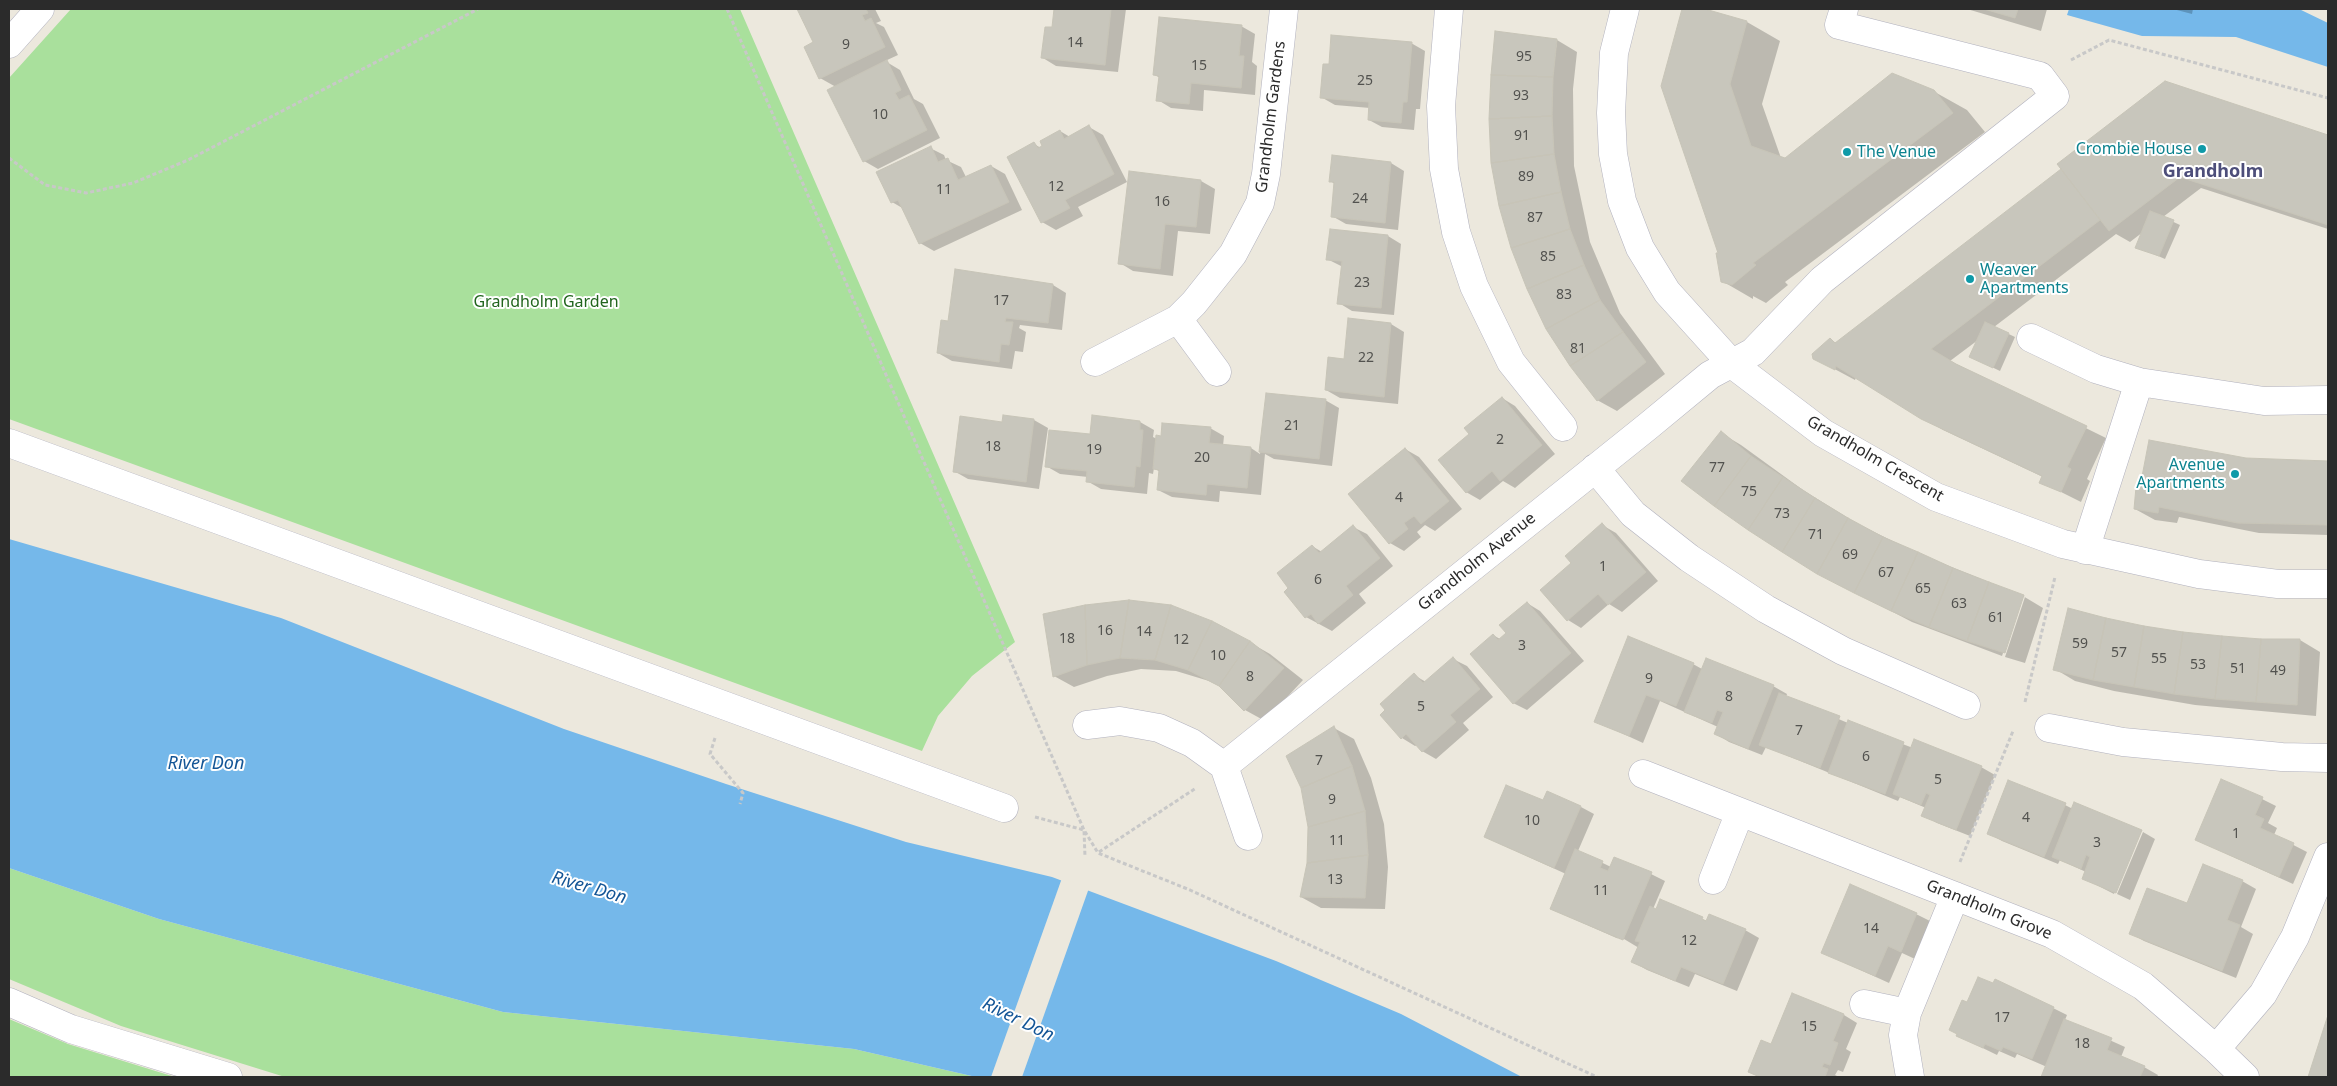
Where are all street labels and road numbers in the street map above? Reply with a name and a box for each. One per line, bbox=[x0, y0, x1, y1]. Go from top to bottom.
street label: Grandholm Gardens bbox=[1252, 40, 1290, 194]
street label: Grandholm Crescent bbox=[1803, 412, 1947, 506]
street label: Grandholm Avenue bbox=[1414, 509, 1540, 615]
street label: Grandholm Grove bbox=[1923, 876, 2055, 944]

